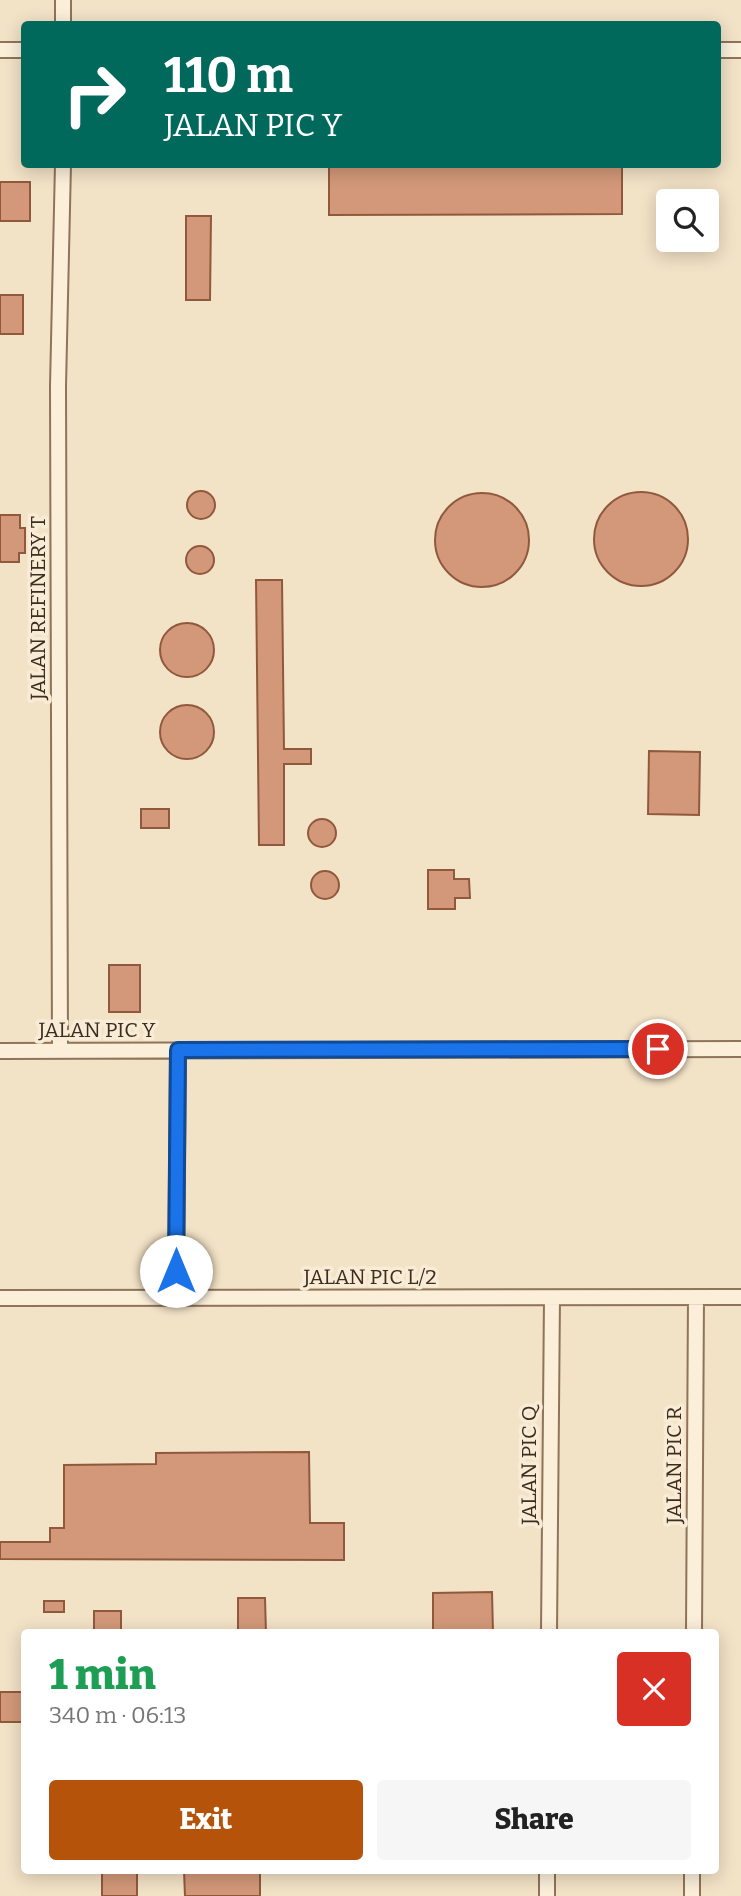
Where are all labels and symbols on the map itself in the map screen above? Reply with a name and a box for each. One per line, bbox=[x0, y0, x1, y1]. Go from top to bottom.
street label: JALAN REFINERY T bbox=[25, 516, 51, 701]
street label: JALAN PIC Y bbox=[37, 1017, 156, 1043]
pin bbox=[628, 1019, 688, 1079]
position arrow bbox=[139, 1234, 213, 1308]
street label: JALAN PIC L/2 bbox=[302, 1264, 437, 1290]
street label: JALAN PIC Q bbox=[516, 1404, 542, 1526]
street label: JALAN PIC R bbox=[661, 1406, 687, 1525]

